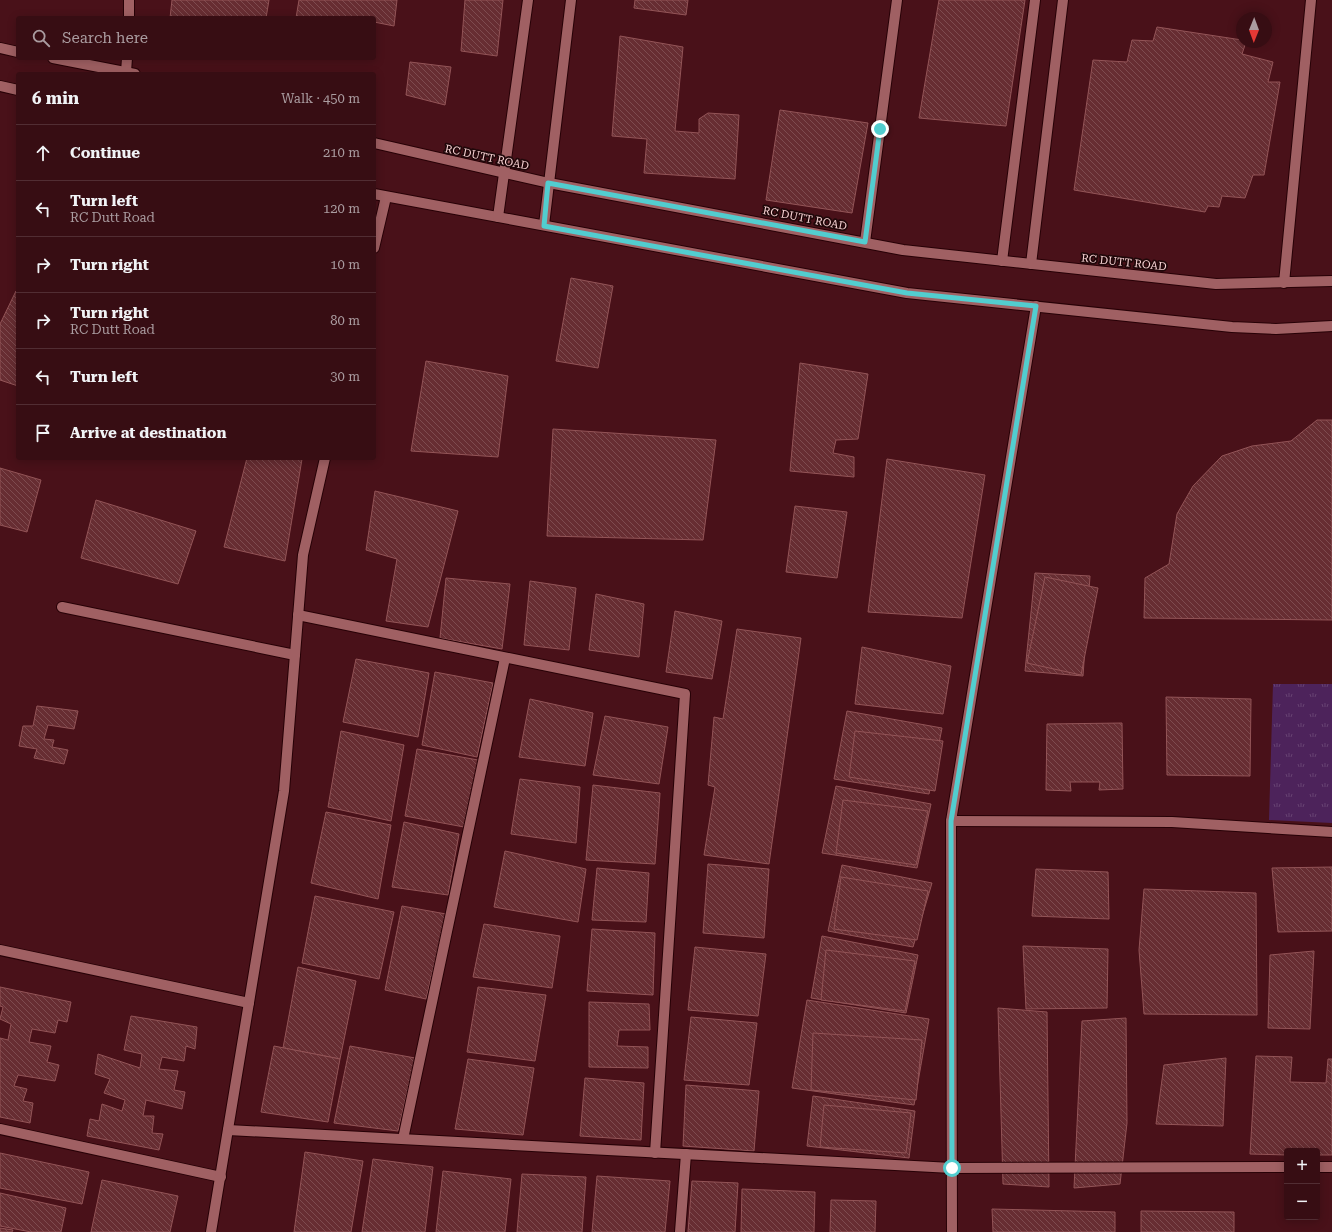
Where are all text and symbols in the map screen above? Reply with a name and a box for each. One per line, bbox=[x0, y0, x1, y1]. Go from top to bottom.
north arrow bbox=[1236, 12, 1272, 48]
search box bbox=[16, 16, 376, 60]
icon: search bbox=[30, 27, 52, 49]
text: Search here bbox=[62, 29, 148, 47]
text: 6 min bbox=[32, 88, 79, 108]
text: Walk · 450 m bbox=[281, 91, 360, 106]
route end bbox=[871, 120, 889, 138]
icon: ahead bbox=[32, 142, 54, 164]
street label: RC DUTT ROAD bbox=[444, 142, 530, 173]
text: Continue bbox=[70, 144, 140, 162]
text: 210 m bbox=[323, 145, 360, 160]
text: Turn left bbox=[70, 192, 138, 210]
icon: left bbox=[32, 198, 54, 220]
text: 120 m bbox=[323, 201, 360, 216]
street label: RC DUTT ROAD bbox=[762, 204, 848, 233]
text: RC Dutt Road bbox=[70, 210, 155, 225]
street label: RC DUTT ROAD bbox=[1081, 252, 1167, 273]
icon: right bbox=[32, 254, 54, 276]
text: Turn right bbox=[70, 256, 149, 274]
text: 10 m bbox=[330, 257, 360, 272]
text: Turn right bbox=[70, 304, 149, 322]
icon: right bbox=[32, 310, 54, 332]
text: 80 m bbox=[330, 313, 360, 328]
text: RC Dutt Road bbox=[70, 322, 155, 337]
icon: left bbox=[32, 366, 54, 388]
text: Turn left bbox=[70, 368, 138, 386]
text: 30 m bbox=[330, 369, 360, 384]
icon: arrive bbox=[32, 422, 54, 444]
text: Arrive at destination bbox=[70, 424, 226, 442]
map controls bbox=[1284, 1148, 1320, 1220]
button: + bbox=[1284, 1148, 1320, 1184]
route start bbox=[943, 1159, 961, 1177]
button: − bbox=[1284, 1184, 1320, 1220]

